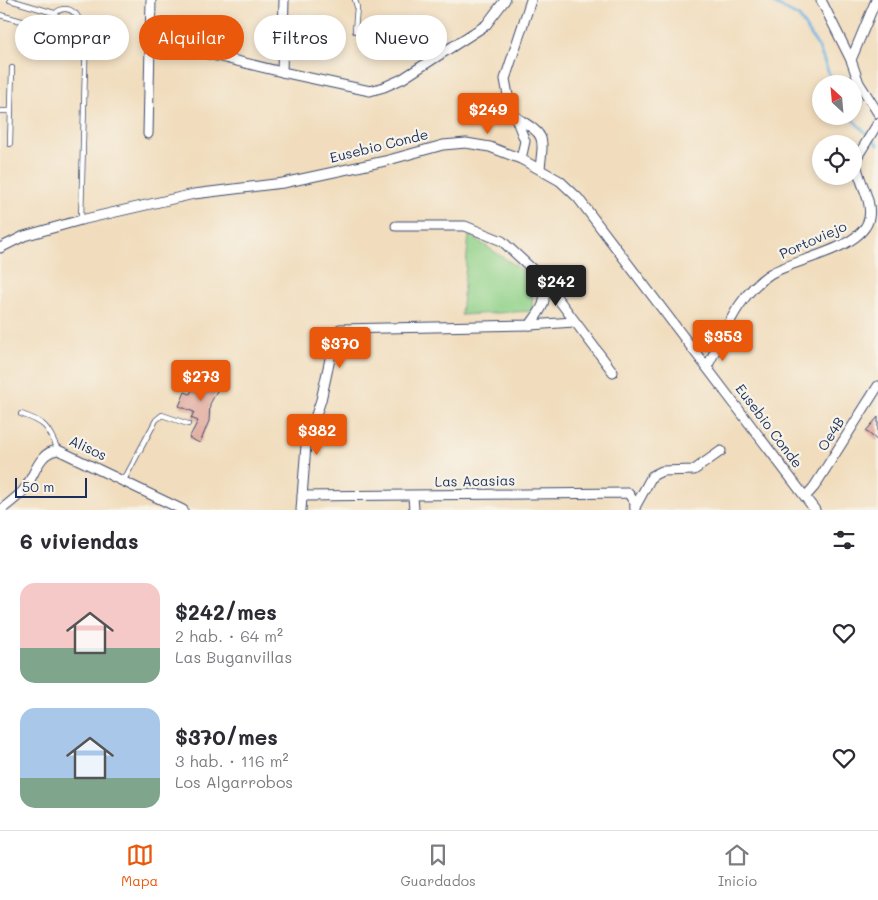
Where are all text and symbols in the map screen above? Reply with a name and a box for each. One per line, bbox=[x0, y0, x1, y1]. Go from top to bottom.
chip: Comprar bbox=[15, 15, 129, 60]
chip: Alquilar bbox=[139, 15, 244, 60]
chip: Filtros bbox=[254, 15, 346, 60]
chip: Nuevo bbox=[356, 15, 447, 60]
north arrow bbox=[812, 75, 862, 125]
map controls bbox=[812, 75, 862, 185]
pin: $249 bbox=[458, 92, 518, 135]
text: $249 bbox=[469, 98, 507, 119]
street label: Eusebio Conde bbox=[328, 124, 430, 167]
button: locate bbox=[812, 135, 862, 185]
street label: Portoviejo bbox=[776, 216, 849, 263]
pin: $242 bbox=[526, 264, 586, 307]
text: $242 bbox=[537, 270, 575, 291]
pin: $353 bbox=[693, 320, 753, 362]
text: $353 bbox=[704, 325, 742, 346]
pin: $370 bbox=[310, 326, 370, 369]
text: $370 bbox=[321, 332, 359, 353]
pin: $273 bbox=[171, 360, 231, 402]
text: $273 bbox=[182, 365, 220, 386]
street label: Eusebio Conde bbox=[732, 380, 807, 472]
street label: Oe4B bbox=[813, 413, 848, 454]
pin: $382 bbox=[287, 414, 347, 456]
text: $382 bbox=[298, 419, 336, 440]
street label: Alisos bbox=[66, 431, 110, 464]
street label: Las Acasias bbox=[435, 470, 515, 491]
scale bar bbox=[15, 475, 88, 498]
text: 50 m bbox=[22, 477, 54, 496]
icon: filters bbox=[830, 526, 858, 554]
text: 6 viviendas bbox=[20, 527, 139, 554]
text: $242/mes bbox=[175, 598, 277, 625]
icon: home bbox=[60, 603, 120, 663]
icon: heart bbox=[830, 619, 858, 647]
text: 2 hab. · 64 m² bbox=[175, 625, 283, 646]
text: Las Buganvillas bbox=[175, 646, 292, 667]
text: $370/mes bbox=[175, 723, 278, 750]
icon: home bbox=[60, 728, 120, 788]
icon: heart bbox=[830, 744, 858, 772]
text: 3 hab. · 116 m² bbox=[175, 750, 289, 771]
text: Los Algarrobos bbox=[175, 771, 293, 792]
tab: Mapa bbox=[121, 841, 158, 890]
tab: Guardados bbox=[400, 841, 476, 890]
tab: Inicio bbox=[718, 841, 757, 890]

